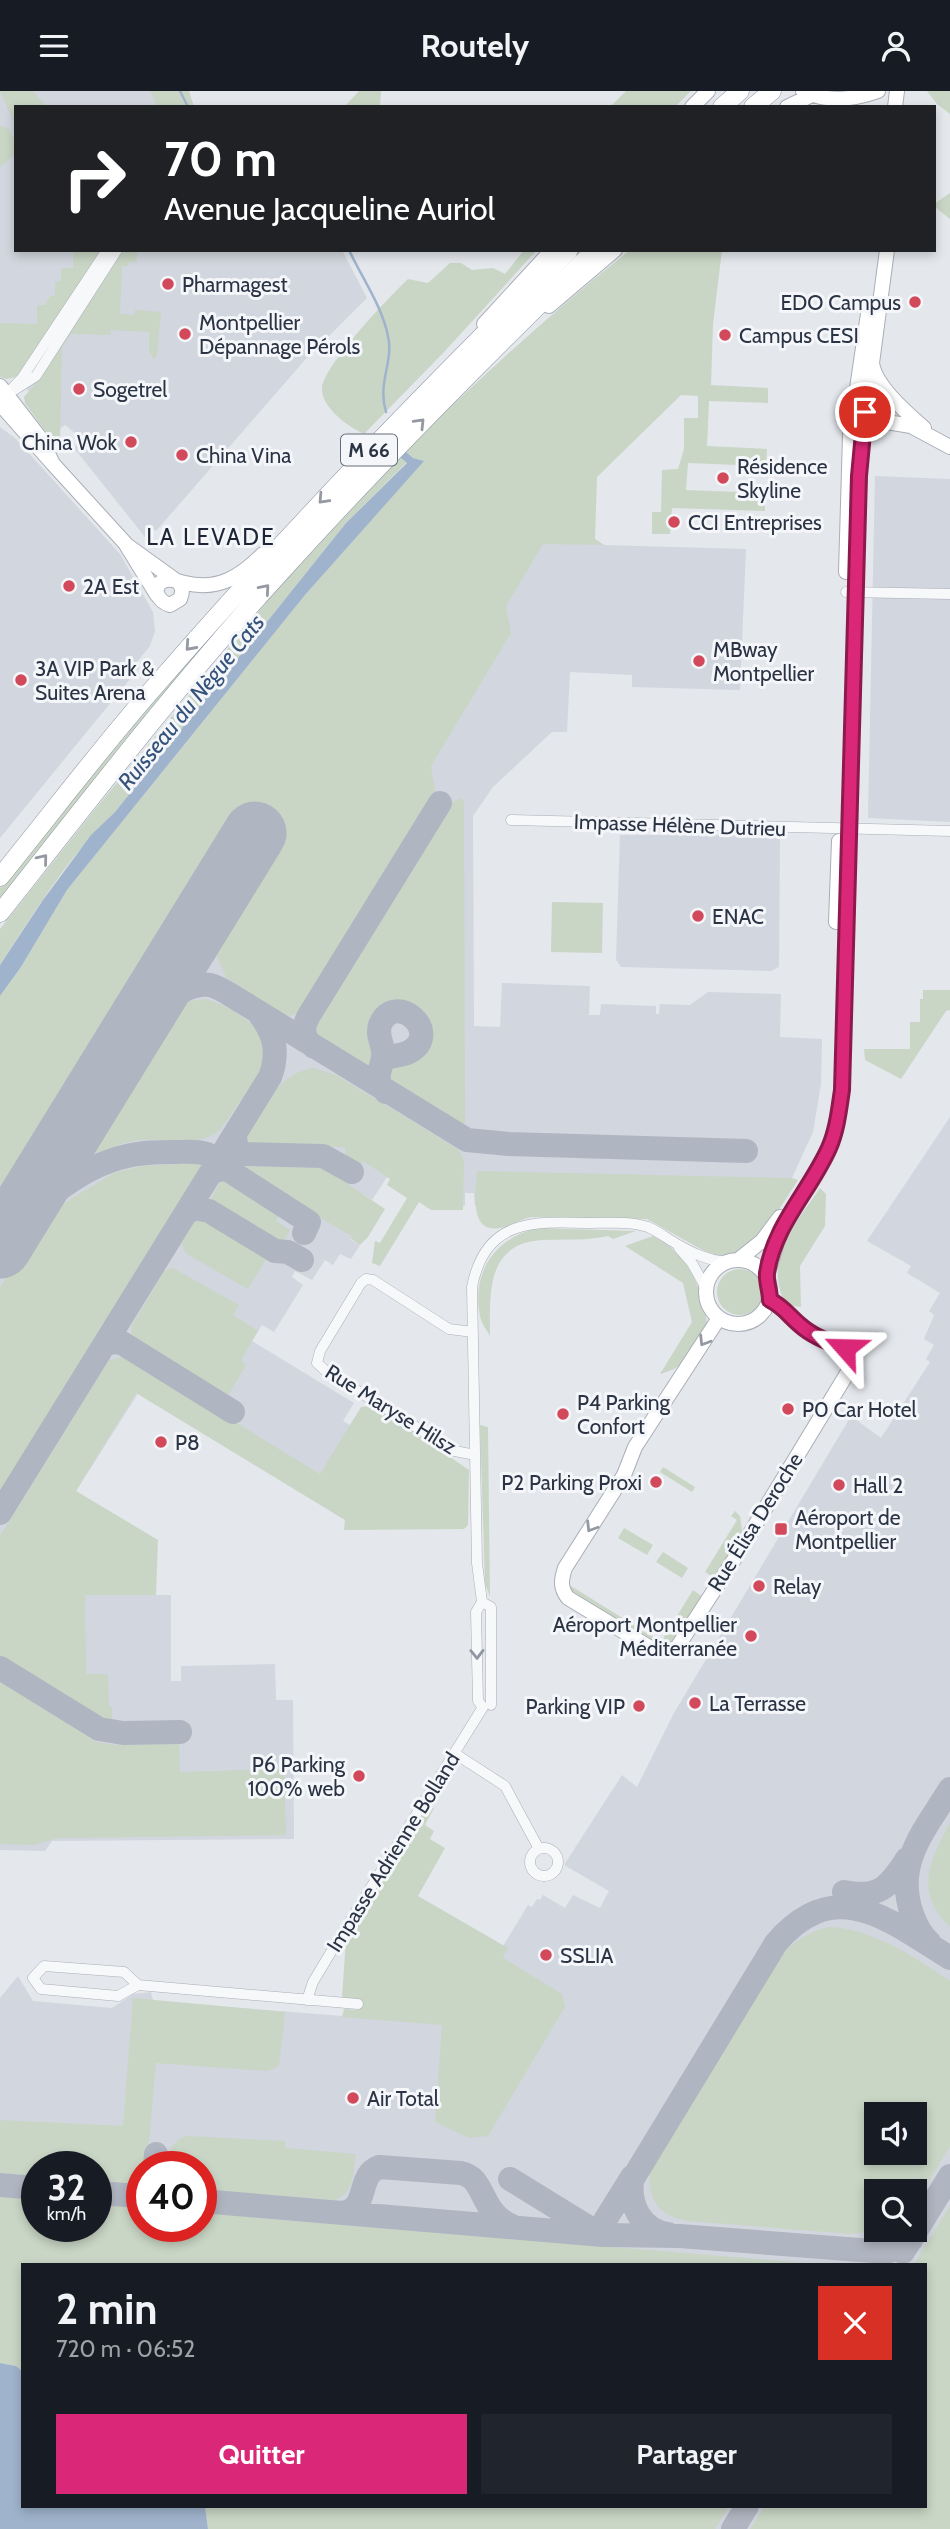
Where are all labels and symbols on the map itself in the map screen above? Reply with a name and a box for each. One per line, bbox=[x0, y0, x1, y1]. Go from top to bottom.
place label: Pharmagest bbox=[182, 272, 287, 297]
marker: Pharmagest bbox=[160, 276, 176, 292]
place label: EDO Campus bbox=[780, 290, 901, 315]
marker: EDO Campus bbox=[907, 294, 923, 310]
place label: Montpellier Dépannage Pérols bbox=[199, 310, 361, 359]
place label: Campus CESI bbox=[739, 323, 859, 348]
marker: Montpellier Dépannage Pérols bbox=[177, 326, 193, 342]
marker: Campus CESI bbox=[717, 327, 733, 343]
place label: Sogetrel bbox=[93, 377, 167, 402]
marker: Sogetrel bbox=[71, 381, 87, 397]
pin bbox=[835, 382, 895, 442]
one-way arrow bbox=[412, 418, 425, 431]
place label: China Wok bbox=[22, 430, 118, 455]
marker: China Wok bbox=[123, 434, 139, 450]
road number: M 66 bbox=[341, 435, 397, 465]
place label: China Vina bbox=[196, 443, 291, 468]
marker: China Vina bbox=[174, 447, 190, 463]
place label: Résidence Skyline bbox=[737, 454, 828, 503]
marker: Résidence Skyline bbox=[715, 470, 731, 486]
one-way arrow bbox=[319, 491, 331, 504]
place label: CCI Entreprises bbox=[688, 510, 822, 535]
marker: CCI Entreprises bbox=[666, 514, 682, 530]
district label: LA LEVADE bbox=[146, 523, 276, 551]
place label: 2A Est bbox=[83, 574, 139, 599]
marker: 2A Est bbox=[61, 578, 77, 594]
one-way arrow bbox=[257, 585, 269, 598]
water label: Ruisseau du Nègue Cats bbox=[112, 609, 270, 795]
place label: MBway Montpellier bbox=[713, 637, 815, 686]
one-way arrow bbox=[186, 638, 198, 651]
marker: MBway Montpellier bbox=[691, 653, 707, 669]
place label: 3A VIP Park & Suites Arena bbox=[35, 656, 154, 705]
marker: 3A VIP Park & Suites Arena bbox=[13, 672, 29, 688]
street label: Impasse Hélène Dutrieu bbox=[573, 809, 787, 841]
one-way arrow bbox=[34, 855, 47, 867]
place label: ENAC bbox=[712, 904, 764, 929]
marker: ENAC bbox=[690, 908, 706, 924]
position arrow bbox=[808, 1311, 882, 1385]
one-way arrow bbox=[700, 1333, 713, 1346]
street label: Rue Maryse Hilsz bbox=[321, 1359, 461, 1459]
place label: P4 Parking Confort bbox=[577, 1390, 671, 1439]
place label: P0 Car Hotel bbox=[802, 1397, 916, 1422]
marker: P0 Car Hotel bbox=[780, 1401, 796, 1417]
marker: P4 Parking Confort bbox=[555, 1406, 571, 1422]
place label: P8 bbox=[175, 1430, 200, 1455]
marker: P8 bbox=[153, 1434, 169, 1450]
street label: Rue Élisa Deroche bbox=[702, 1448, 808, 1596]
place label: P2 Parking Proxi bbox=[501, 1470, 642, 1495]
place label: Hall 2 bbox=[853, 1473, 903, 1498]
marker: P2 Parking Proxi bbox=[648, 1474, 664, 1490]
marker: Hall 2 bbox=[831, 1477, 847, 1493]
place label: Aéroport de Montpellier bbox=[795, 1505, 901, 1554]
one-way arrow bbox=[586, 1520, 599, 1533]
marker: Aéroport de Montpellier bbox=[773, 1521, 789, 1537]
place label: Relay bbox=[773, 1574, 822, 1599]
marker: Relay bbox=[751, 1578, 767, 1594]
place label: Aéroport Montpellier Méditerranée bbox=[553, 1612, 737, 1661]
marker: Aéroport Montpellier Méditerranée bbox=[743, 1628, 759, 1644]
one-way arrow bbox=[469, 1650, 485, 1660]
place label: La Terrasse bbox=[709, 1691, 806, 1716]
place label: Parking VIP bbox=[526, 1694, 625, 1719]
marker: La Terrasse bbox=[687, 1695, 703, 1711]
marker: Parking VIP bbox=[631, 1698, 647, 1714]
street label: Impasse Adrienne Bolland bbox=[321, 1747, 465, 1957]
place label: P6 Parking 100% web bbox=[248, 1752, 346, 1801]
marker: P6 Parking 100% web bbox=[351, 1768, 367, 1784]
place label: SSLIA bbox=[560, 1943, 613, 1968]
marker: SSLIA bbox=[538, 1947, 554, 1963]
place label: Air Total bbox=[367, 2086, 439, 2111]
marker: Air Total bbox=[345, 2090, 361, 2106]
speed limit sign: 40 bbox=[126, 2151, 217, 2242]

